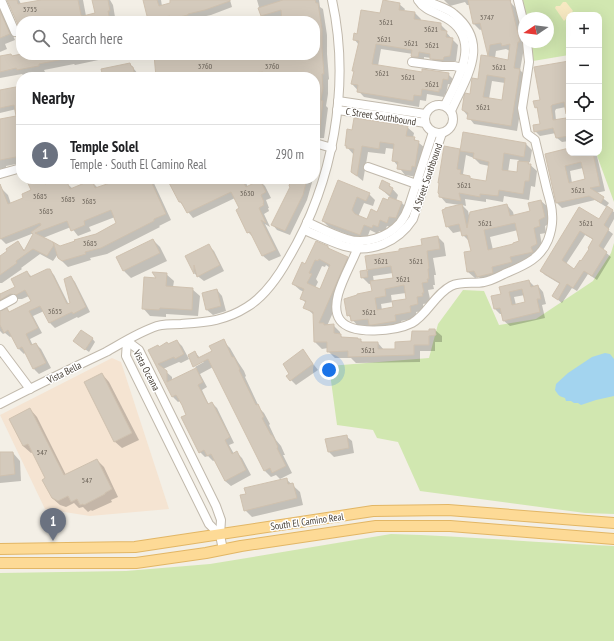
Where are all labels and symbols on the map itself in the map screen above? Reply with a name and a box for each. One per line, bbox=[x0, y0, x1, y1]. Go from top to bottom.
house number: 3755 bbox=[23, 4, 37, 14]
house number: 3747 bbox=[480, 12, 495, 22]
north arrow bbox=[518, 12, 554, 48]
house number: 3621 bbox=[379, 17, 394, 27]
house number: 3621 bbox=[424, 24, 439, 34]
house number: 3621 bbox=[377, 34, 392, 44]
house number: 3621 bbox=[404, 38, 419, 48]
house number: 3621 bbox=[425, 40, 440, 50]
house number: 3760 bbox=[198, 61, 213, 71]
house number: 3760 bbox=[265, 61, 280, 71]
house number: 3621 bbox=[492, 62, 507, 72]
house number: 3621 bbox=[375, 68, 390, 78]
house number: 3621 bbox=[401, 72, 416, 82]
house number: 3621 bbox=[425, 79, 440, 89]
house number: 3621 bbox=[476, 102, 491, 112]
street label: C Street Southbound bbox=[345, 105, 417, 128]
street label: A Street Southbound bbox=[410, 141, 445, 213]
house number: 3621 bbox=[457, 180, 472, 190]
house number: 3621 bbox=[571, 185, 586, 195]
house number: 3630 bbox=[240, 188, 255, 198]
house number: 3685 bbox=[33, 191, 47, 201]
house number: 3685 bbox=[61, 194, 75, 204]
house number: 3685 bbox=[82, 196, 96, 206]
house number: 3685 bbox=[39, 206, 53, 216]
house number: 3621 bbox=[478, 218, 493, 228]
house number: 3621 bbox=[579, 218, 594, 228]
house number: 3685 bbox=[83, 238, 97, 248]
house number: 3621 bbox=[374, 256, 389, 266]
house number: 3621 bbox=[409, 256, 424, 266]
house number: 3621 bbox=[396, 274, 411, 284]
house number: 3655 bbox=[48, 306, 62, 316]
house number: 3621 bbox=[362, 307, 377, 317]
house number: 3621 bbox=[361, 345, 376, 355]
street label: Vista Oceana bbox=[130, 347, 163, 393]
street label: Vista Bella bbox=[44, 359, 83, 387]
your location bbox=[319, 360, 339, 380]
house number: 547 bbox=[37, 447, 48, 457]
house number: 547 bbox=[82, 475, 93, 485]
pin: 1 bbox=[40, 508, 66, 541]
street label: South El Camino Real bbox=[270, 510, 345, 533]

